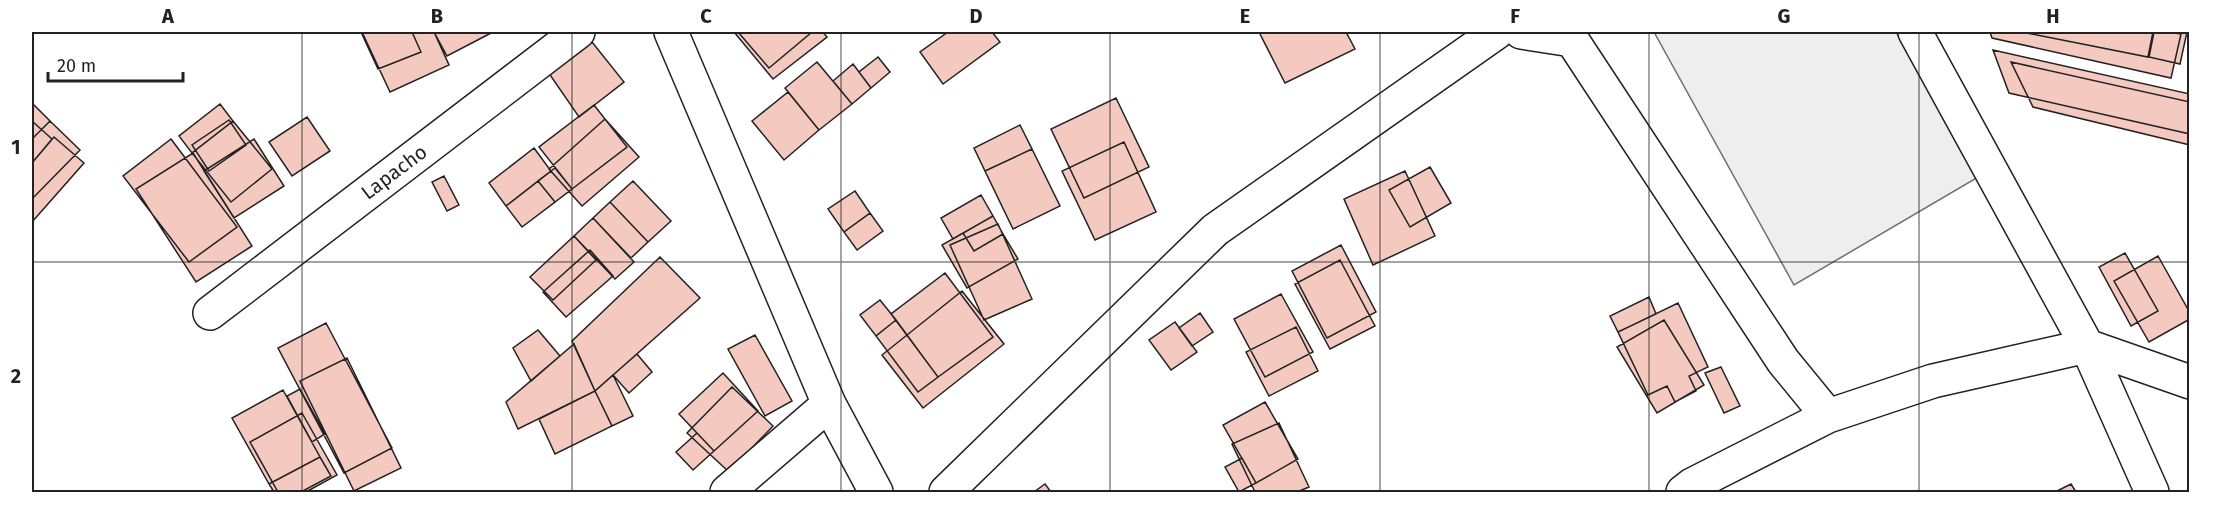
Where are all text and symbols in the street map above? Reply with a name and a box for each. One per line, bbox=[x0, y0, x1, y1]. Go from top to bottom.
text: A bbox=[161, 4, 175, 28]
text: B bbox=[431, 4, 443, 28]
text: C bbox=[700, 4, 712, 28]
text: D bbox=[969, 4, 983, 28]
text: E bbox=[1240, 4, 1250, 28]
text: F bbox=[1510, 4, 1520, 28]
text: G bbox=[1778, 4, 1790, 28]
text: H bbox=[2046, 4, 2060, 28]
scale bar bbox=[48, 45, 183, 83]
text: 20 m bbox=[57, 55, 96, 77]
text: 1 bbox=[11, 135, 21, 159]
street label: Lapacho bbox=[356, 139, 432, 205]
text: 2 bbox=[11, 364, 21, 388]

